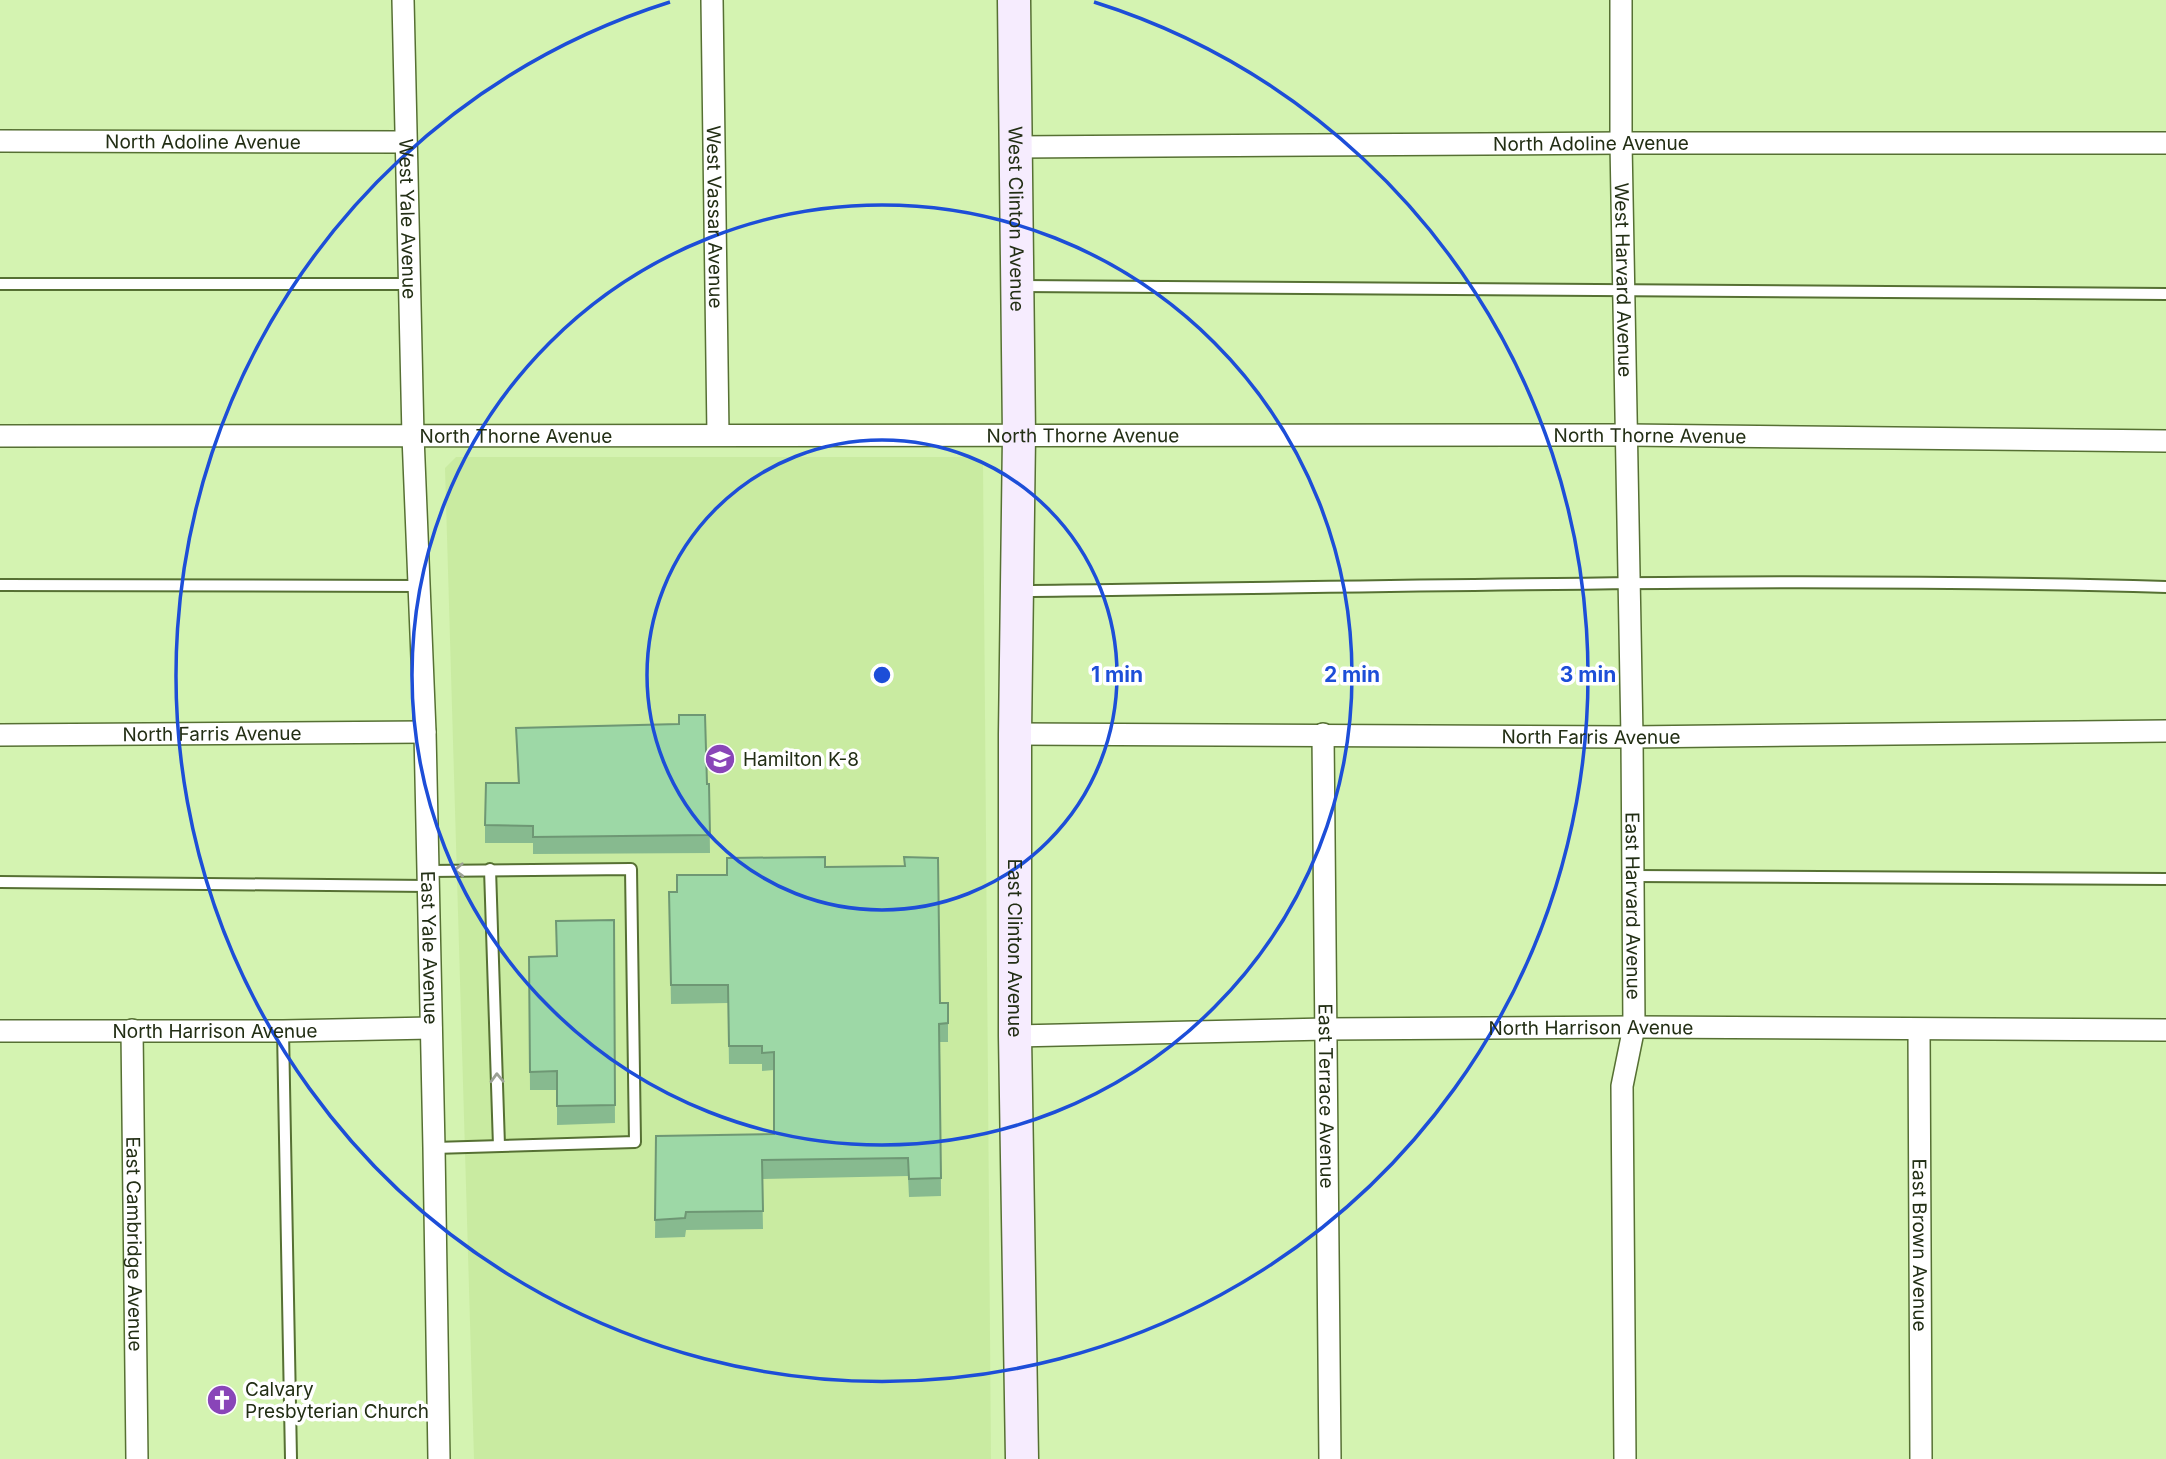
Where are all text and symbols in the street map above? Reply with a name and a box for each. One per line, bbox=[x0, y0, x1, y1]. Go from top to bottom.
street label: West Vassar Avenue bbox=[702, 125, 727, 309]
street label: West Clinton Avenue bbox=[1003, 126, 1029, 312]
street label: North Adoline Avenue bbox=[105, 130, 301, 154]
street label: North Adoline Avenue bbox=[1493, 132, 1689, 156]
street label: West Yale Avenue bbox=[394, 138, 421, 299]
street label: West Harvard Avenue bbox=[1610, 183, 1636, 377]
street label: North Thorne Avenue bbox=[987, 424, 1179, 447]
street label: North Thorne Avenue bbox=[1554, 424, 1747, 448]
street label: North Thorne Avenue bbox=[420, 425, 612, 448]
text: 1 min bbox=[1091, 662, 1143, 687]
text: 2 min bbox=[1324, 662, 1380, 687]
text: 3 min bbox=[1560, 662, 1616, 687]
centre of rings bbox=[870, 663, 894, 687]
street label: North Farris Avenue bbox=[122, 722, 302, 746]
street label: North Farris Avenue bbox=[1501, 725, 1681, 749]
school or university icon: Hamilton K-8 bbox=[703, 742, 737, 776]
place label: Hamilton K-8 bbox=[743, 748, 859, 771]
street label: East Harvard Avenue bbox=[1621, 812, 1645, 1000]
street label: East Clinton Avenue bbox=[1003, 859, 1026, 1037]
one-way arrow bbox=[453, 862, 464, 877]
street label: East Yale Avenue bbox=[416, 871, 442, 1025]
street label: East Terrace Avenue bbox=[1314, 1003, 1338, 1189]
street label: North Harrison Avenue bbox=[1488, 1016, 1694, 1040]
street label: North Harrison Avenue bbox=[112, 1019, 318, 1043]
one-way arrow bbox=[489, 1072, 505, 1082]
street label: East Cambridge Avenue bbox=[121, 1136, 147, 1352]
street label: East Brown Avenue bbox=[1908, 1158, 1931, 1332]
place label: Calvary Presbyterian Church bbox=[245, 1378, 429, 1423]
church icon: Calvary Presbyterian Church bbox=[205, 1383, 239, 1417]

